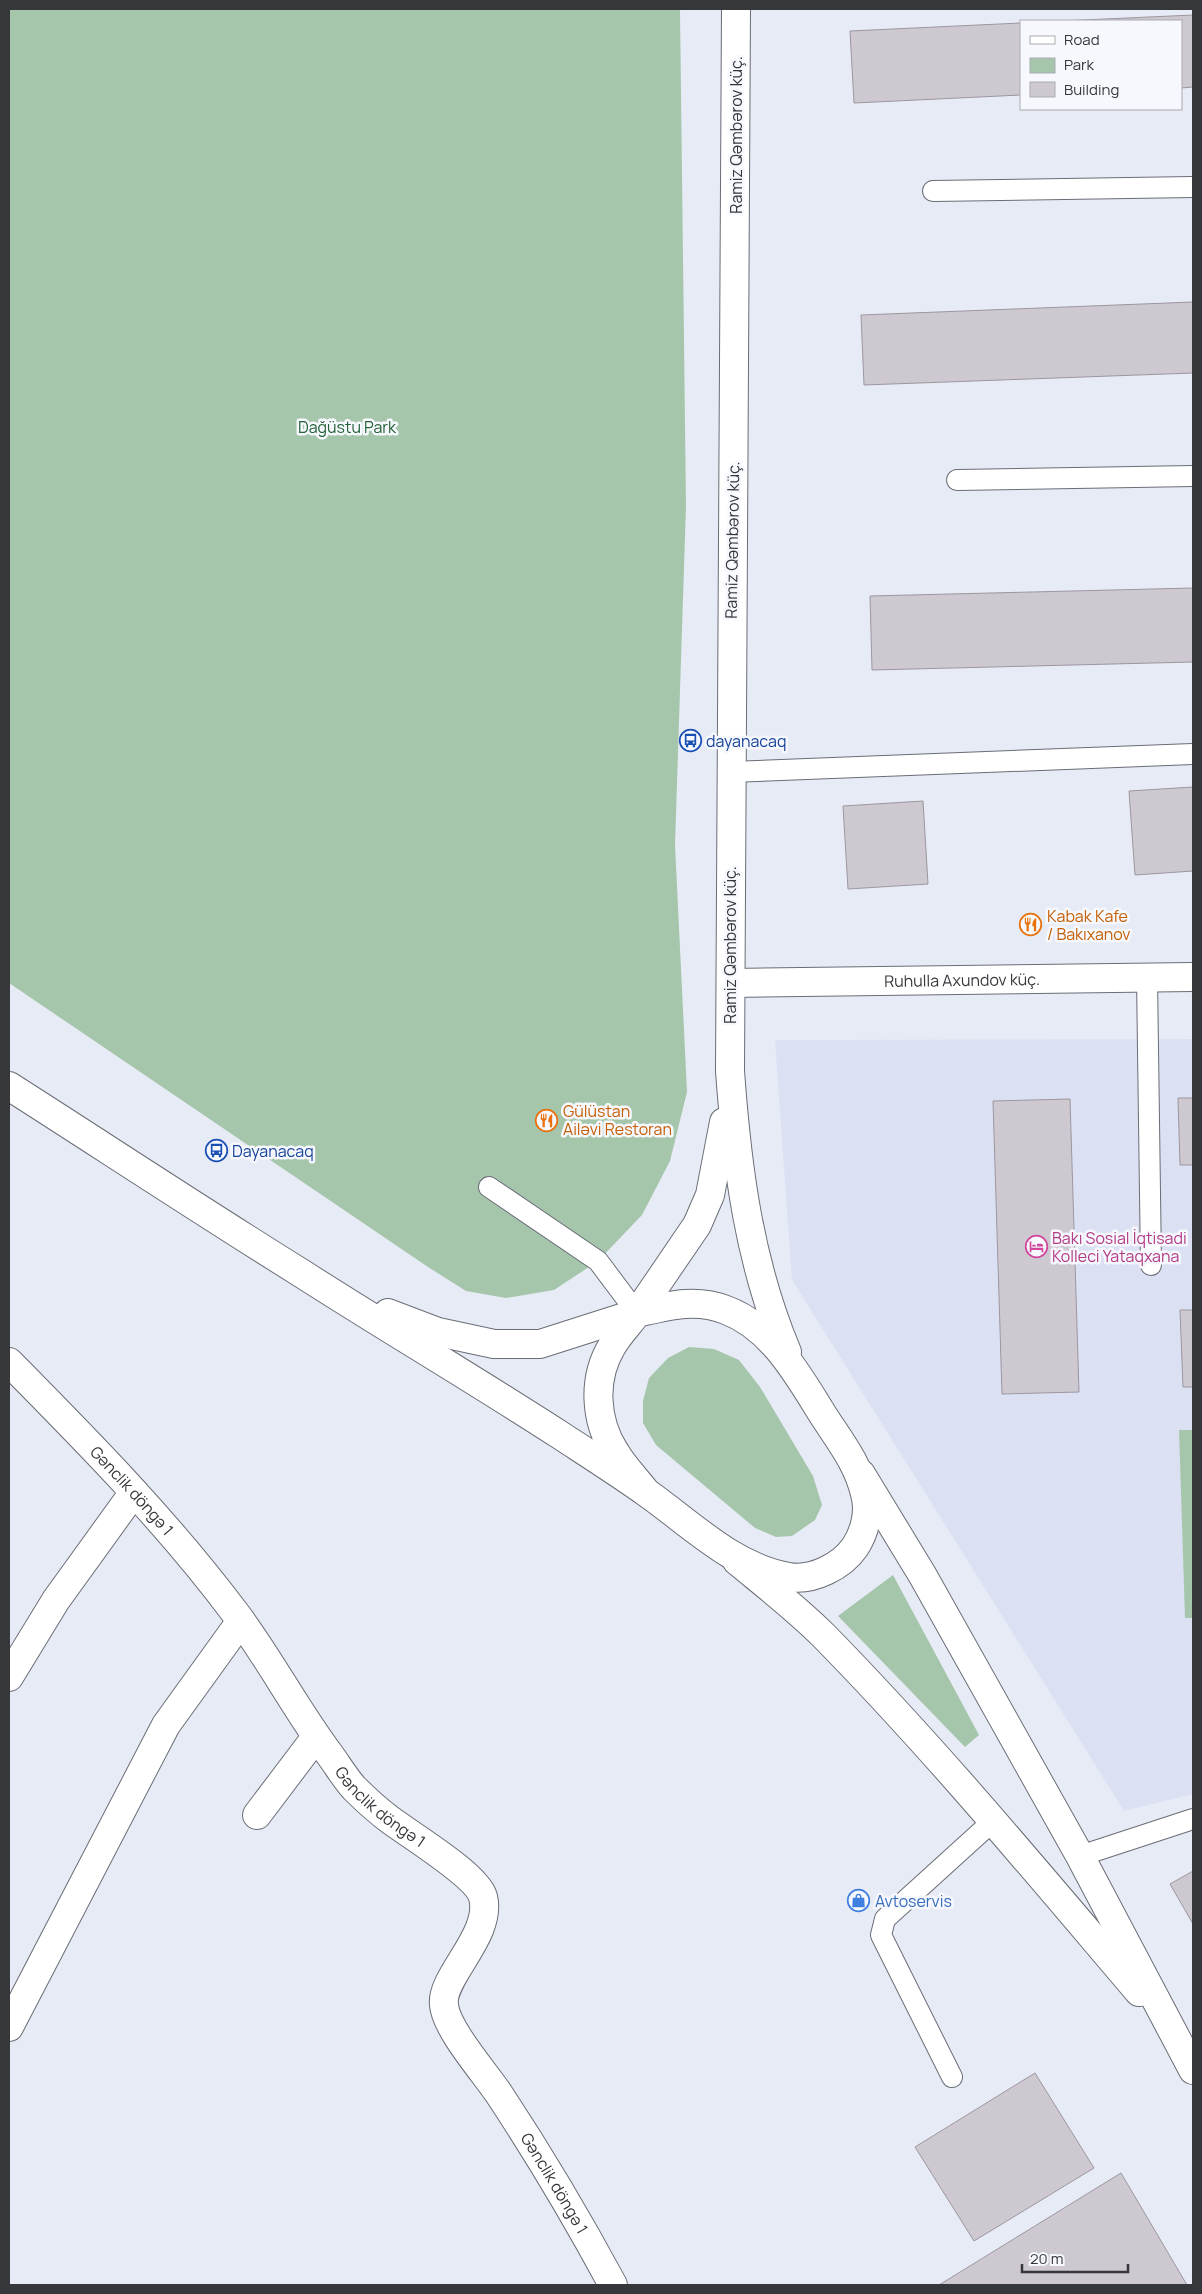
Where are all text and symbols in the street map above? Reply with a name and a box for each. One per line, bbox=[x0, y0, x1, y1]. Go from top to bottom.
legend bbox=[1020, 20, 1182, 110]
text: Road bbox=[1064, 29, 1100, 50]
text: Park bbox=[1064, 54, 1094, 75]
street label: Ramiz Qəmbərov küç. bbox=[725, 56, 747, 214]
text: Building bbox=[1064, 79, 1119, 100]
park label: Dağüstu Park bbox=[298, 416, 397, 438]
street label: Ramiz Qəmbərov küç. bbox=[720, 461, 744, 619]
bus stop icon: dayanacaq bbox=[678, 729, 702, 753]
place label: dayanacaq bbox=[706, 730, 786, 752]
street label: Ramiz Qəmbərov küç. bbox=[719, 866, 741, 1024]
place label: Kabak Kafe / Bakıxanov bbox=[1047, 905, 1131, 945]
restaurant icon: Kabak Kafe / Bakıxanov bbox=[1019, 913, 1043, 937]
street label: Ruhulla Axundov küç. bbox=[884, 968, 1040, 992]
place label: Gülüstan Ailəvi Restoran bbox=[563, 1100, 672, 1140]
restaurant icon: Gülüstan Ailəvi Restoran bbox=[535, 1108, 559, 1132]
bus stop icon: Dayanacaq bbox=[204, 1139, 228, 1163]
place label: Dayanacaq bbox=[232, 1140, 314, 1162]
place label: Bakı Sosial İqtisadi Kolleci Yataqxana bbox=[1052, 1227, 1187, 1267]
hotel icon: Bakı Sosial İqtisadi Kolleci Yataqxana bbox=[1024, 1235, 1048, 1259]
street label: Gənclik döngə 1 bbox=[85, 1441, 179, 1540]
street label: Gənclik döngə 1 bbox=[330, 1762, 430, 1852]
shop icon: Avtoservis bbox=[847, 1889, 871, 1913]
place label: Avtoservis bbox=[875, 1890, 952, 1912]
street label: Gənclik döngə 1 bbox=[516, 2129, 593, 2238]
scale bar bbox=[1022, 2242, 1128, 2274]
text: 20 m bbox=[1030, 2248, 1063, 2269]

